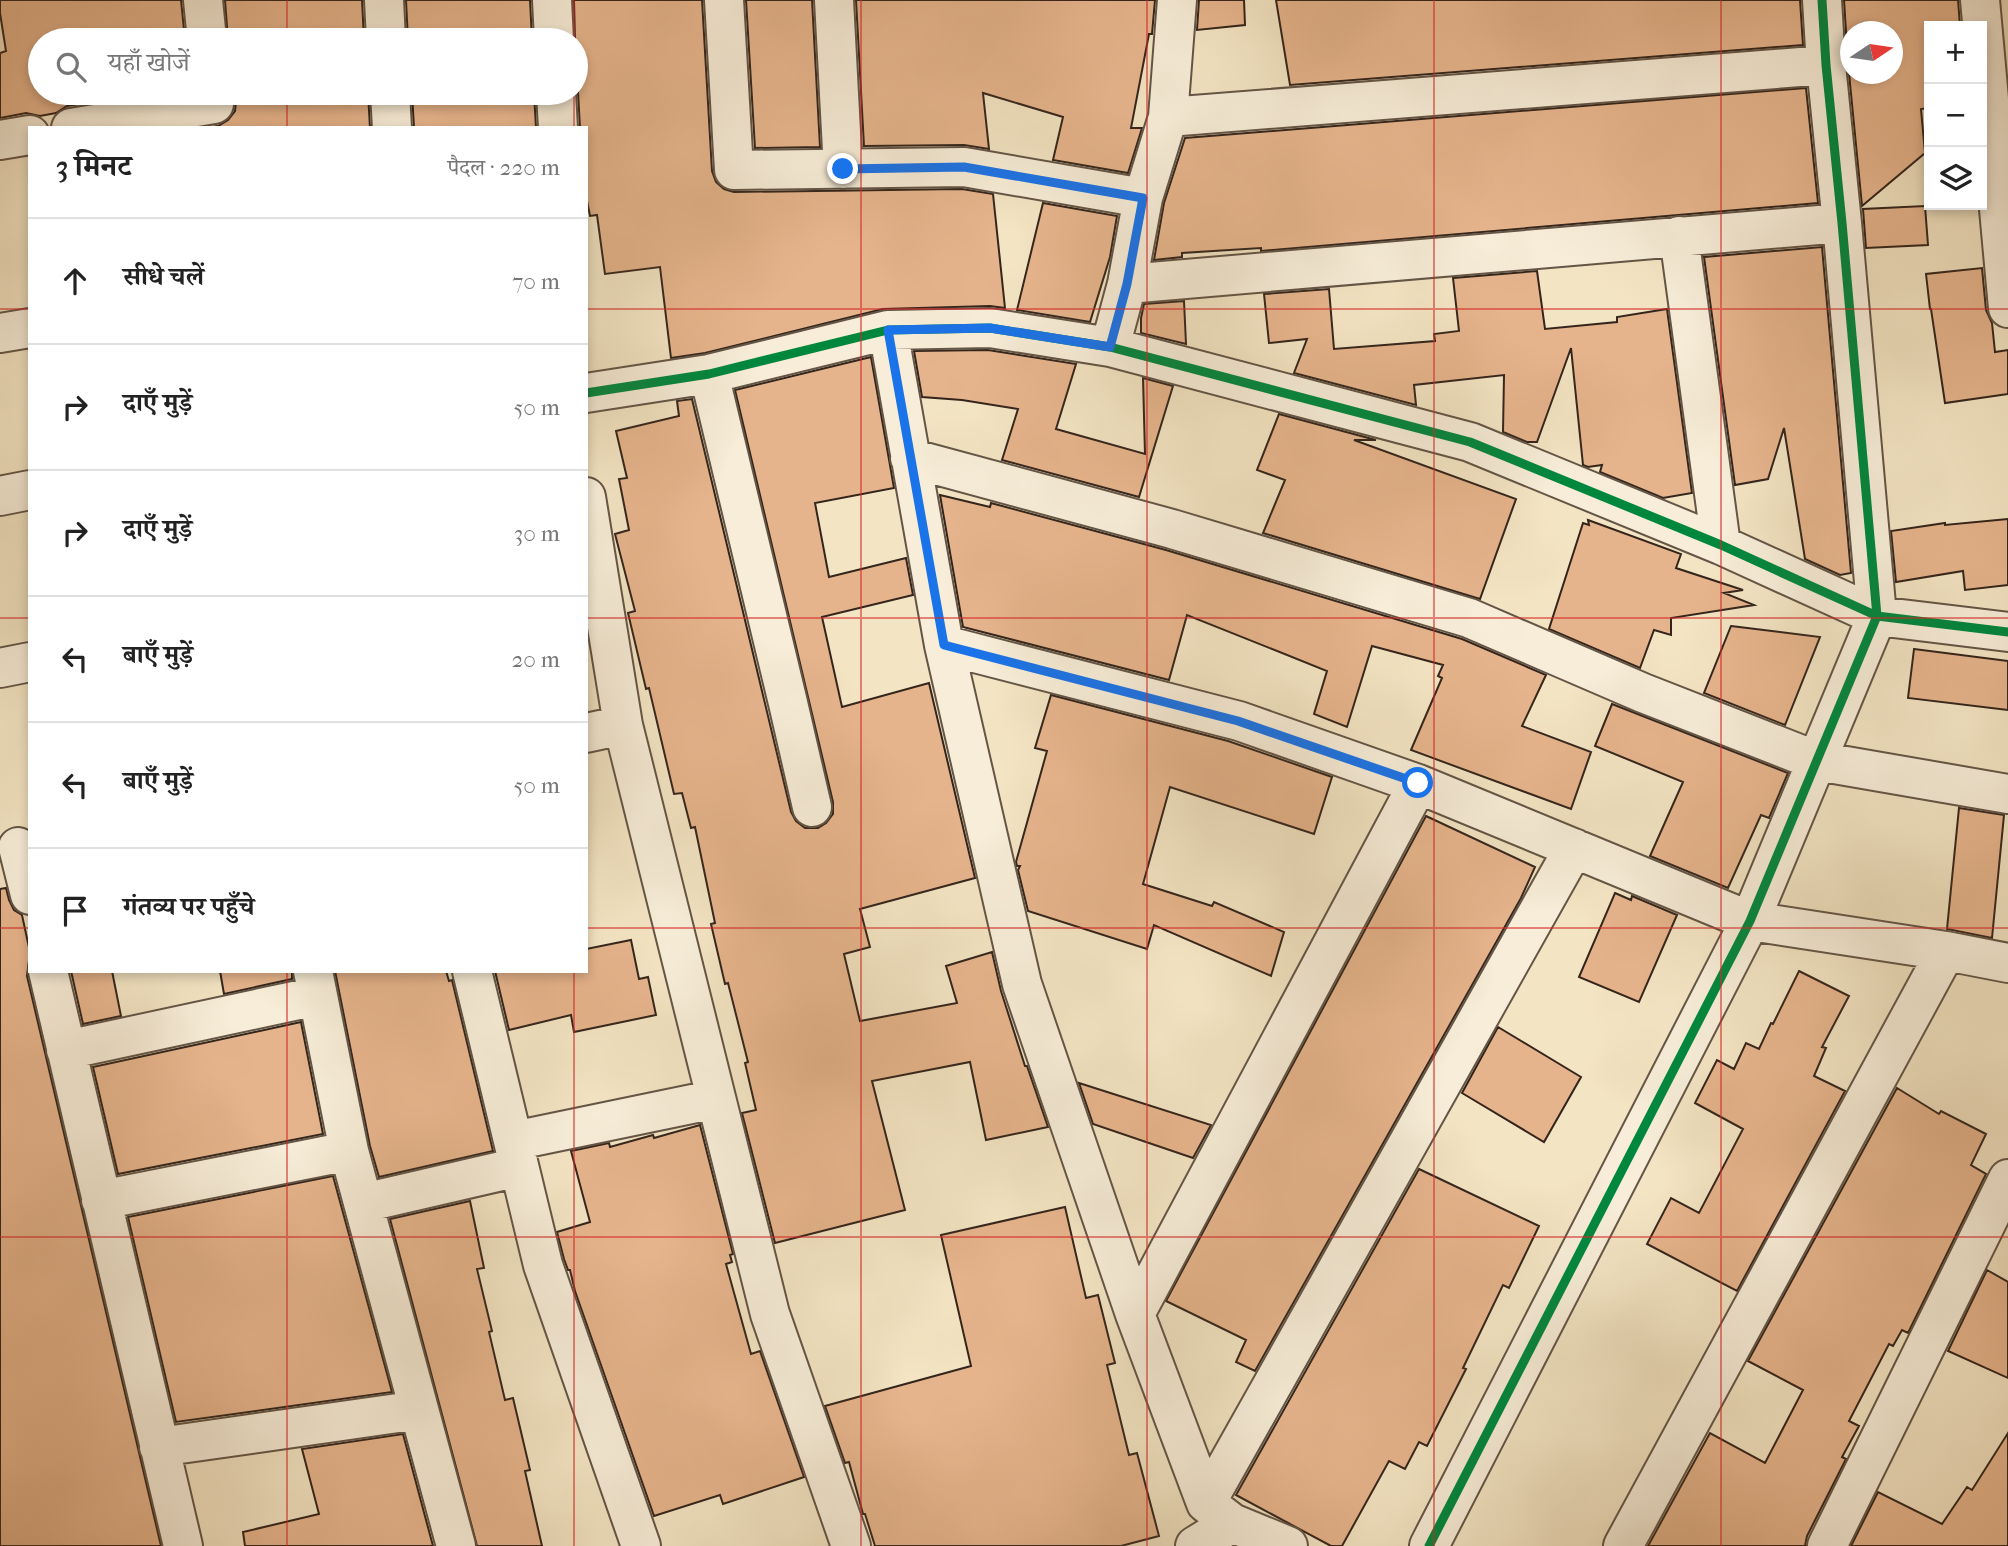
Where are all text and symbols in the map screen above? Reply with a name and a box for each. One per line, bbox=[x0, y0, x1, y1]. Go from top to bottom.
north arrow bbox=[1840, 21, 1903, 84]
map controls bbox=[1924, 21, 1987, 210]
button: + bbox=[1924, 21, 1987, 84]
search box bbox=[28, 28, 588, 105]
text: यहाँ खोजें bbox=[108, 47, 190, 78]
icon: search bbox=[52, 48, 90, 86]
button: − bbox=[1924, 84, 1987, 147]
button: layers bbox=[1924, 147, 1987, 210]
text: 3 मिनट bbox=[56, 149, 132, 184]
route end bbox=[827, 153, 858, 184]
text: पैदल · 220 m bbox=[447, 154, 560, 181]
text: सीधे चलें bbox=[123, 261, 204, 292]
icon: ahead bbox=[56, 262, 94, 300]
text: 70 m bbox=[512, 268, 560, 295]
text: दाएँ मुड़ें bbox=[123, 387, 192, 418]
icon: right bbox=[56, 388, 94, 426]
text: 50 m bbox=[513, 394, 560, 421]
text: दाएँ मुड़ें bbox=[123, 513, 192, 544]
icon: right bbox=[56, 514, 94, 552]
text: 30 m bbox=[514, 520, 560, 547]
text: बाएँ मुड़ें bbox=[123, 639, 193, 670]
icon: left bbox=[56, 640, 94, 678]
text: 20 m bbox=[511, 646, 560, 673]
text: बाएँ मुड़ें bbox=[123, 765, 193, 796]
icon: left bbox=[56, 766, 94, 804]
route start bbox=[1402, 767, 1433, 798]
text: 50 m bbox=[513, 772, 560, 799]
text: गंतव्य पर पहुँचे bbox=[123, 891, 254, 922]
icon: arrive bbox=[56, 892, 94, 930]

